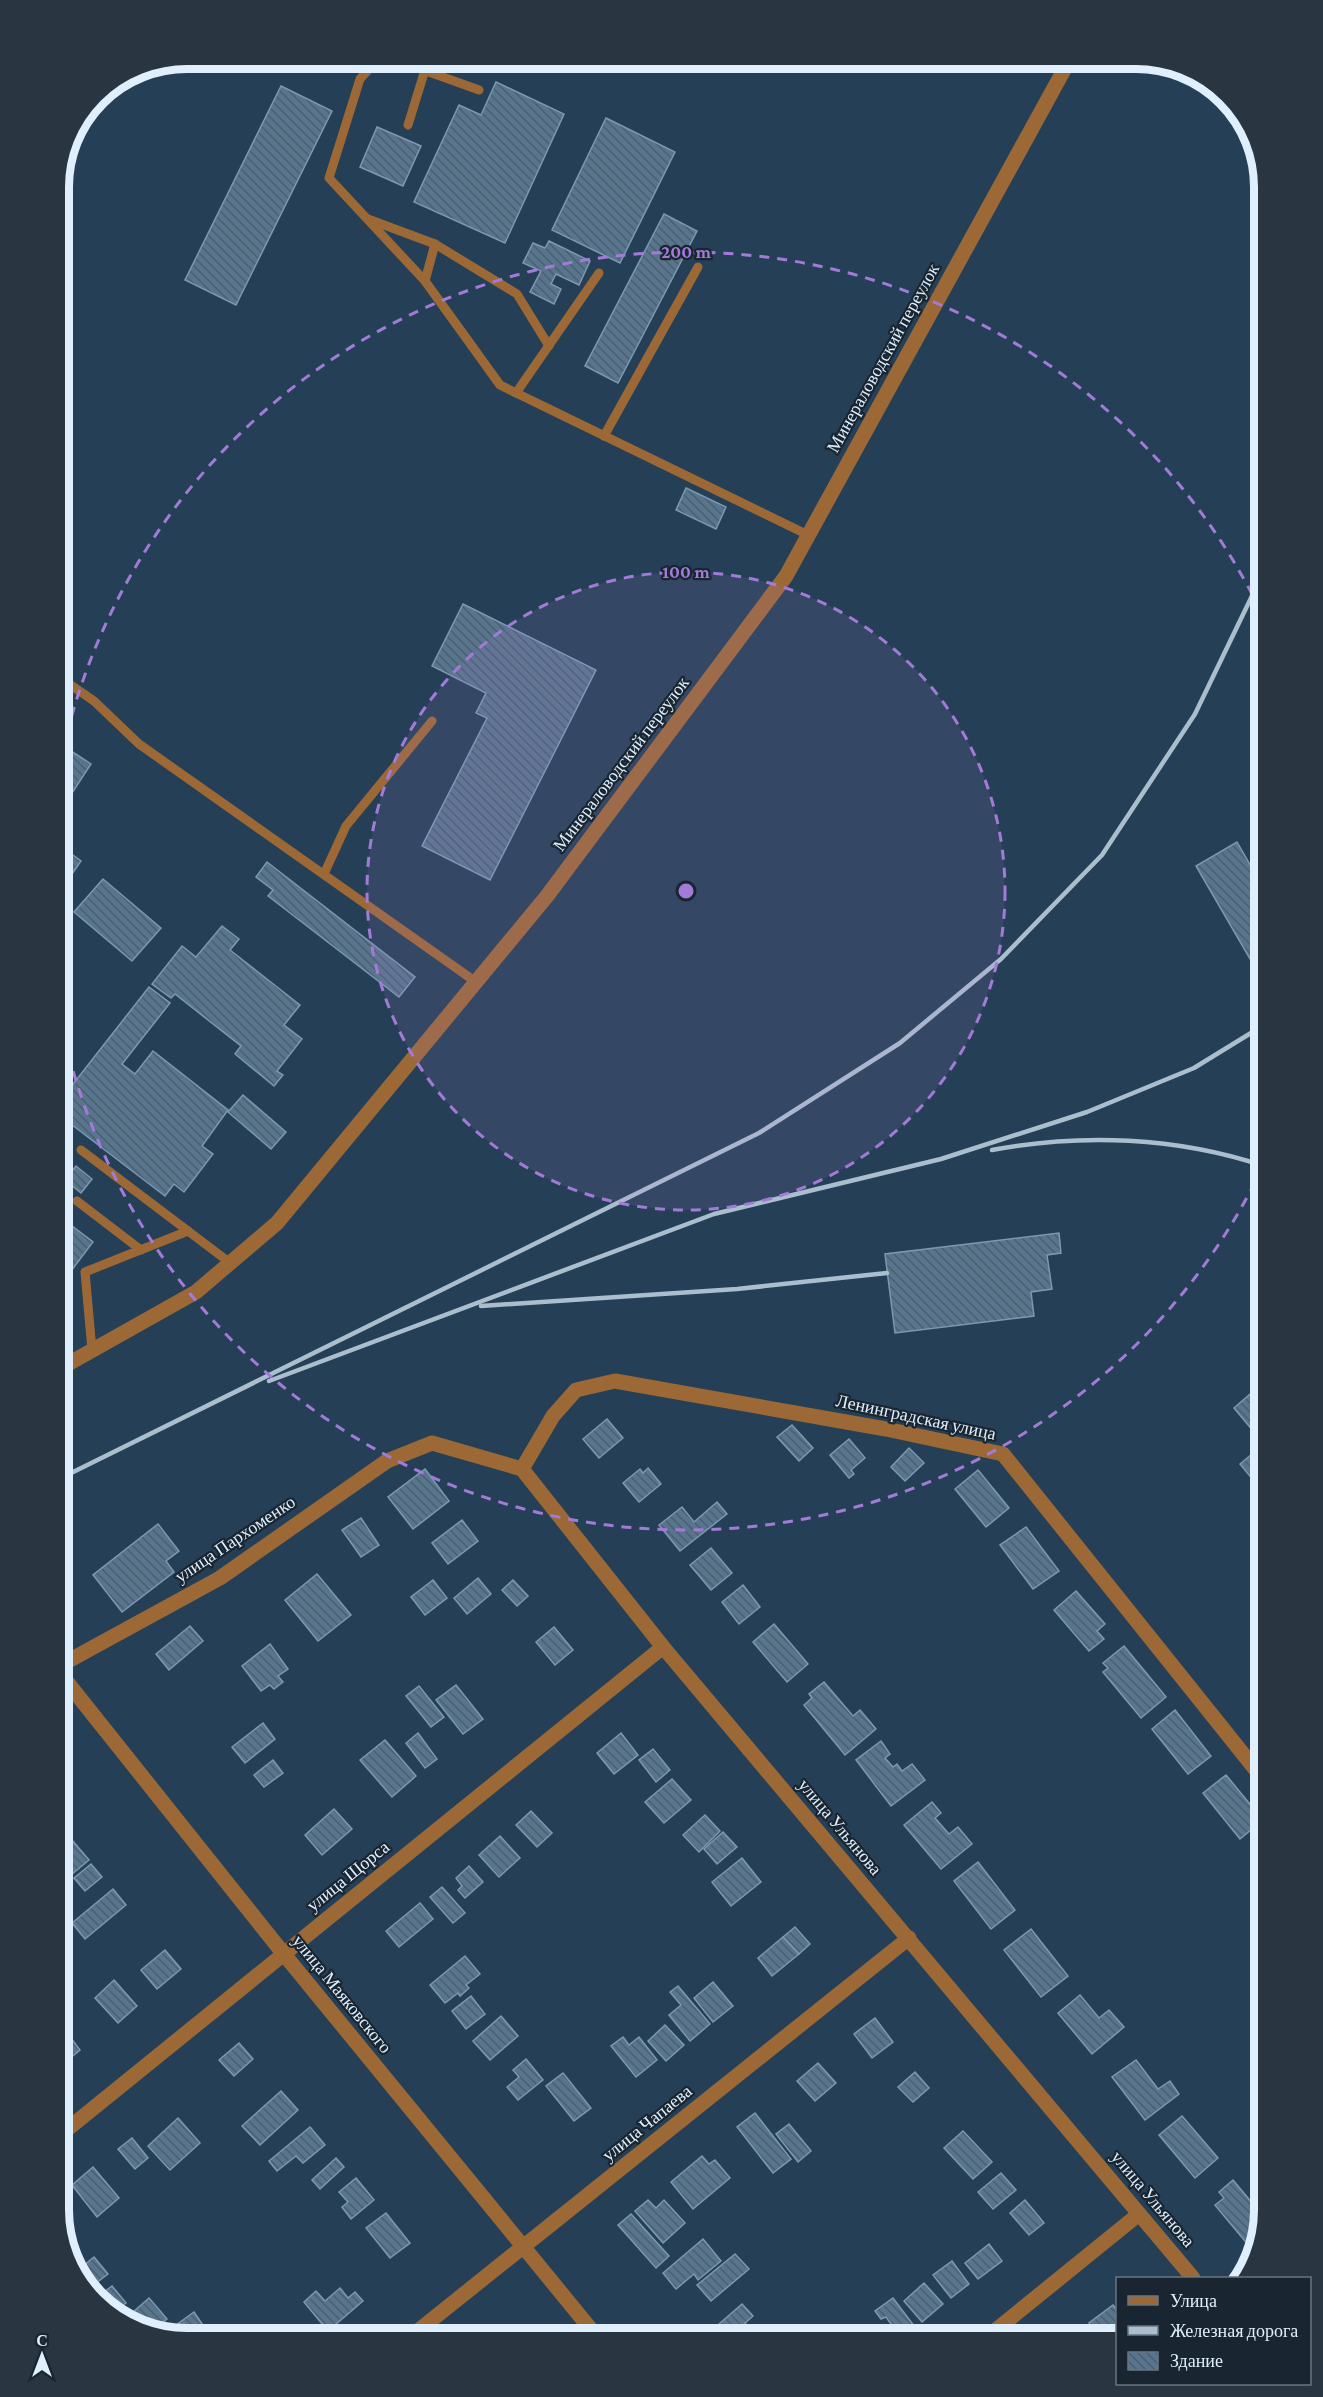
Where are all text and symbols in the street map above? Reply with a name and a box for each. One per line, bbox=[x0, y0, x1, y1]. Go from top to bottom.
text: 200 m bbox=[661, 242, 712, 262]
street label: Минераловодский переулок bbox=[823, 260, 943, 456]
text: 100 m bbox=[662, 562, 710, 582]
street label: Минераловодский переулок bbox=[549, 673, 693, 855]
centre of rings bbox=[676, 881, 696, 901]
street label: Ленинградская улица bbox=[834, 1390, 998, 1444]
street label: улица Пархоменко bbox=[171, 1491, 299, 1587]
street label: улица Ульянова bbox=[794, 1775, 886, 1879]
street label: улица Щорса bbox=[303, 1837, 393, 1915]
street label: улица Маяковского bbox=[288, 1931, 396, 2057]
street label: улица Чапаева bbox=[598, 2081, 696, 2165]
street label: улица Ульянова bbox=[1107, 2147, 1199, 2251]
legend bbox=[1116, 2277, 1311, 2385]
text: Улица bbox=[1170, 2291, 1217, 2311]
text: Железная дорога bbox=[1170, 2321, 1298, 2341]
north arrow bbox=[12, 2325, 72, 2385]
text: С bbox=[36, 2332, 48, 2349]
text: Здание bbox=[1170, 2351, 1223, 2371]

